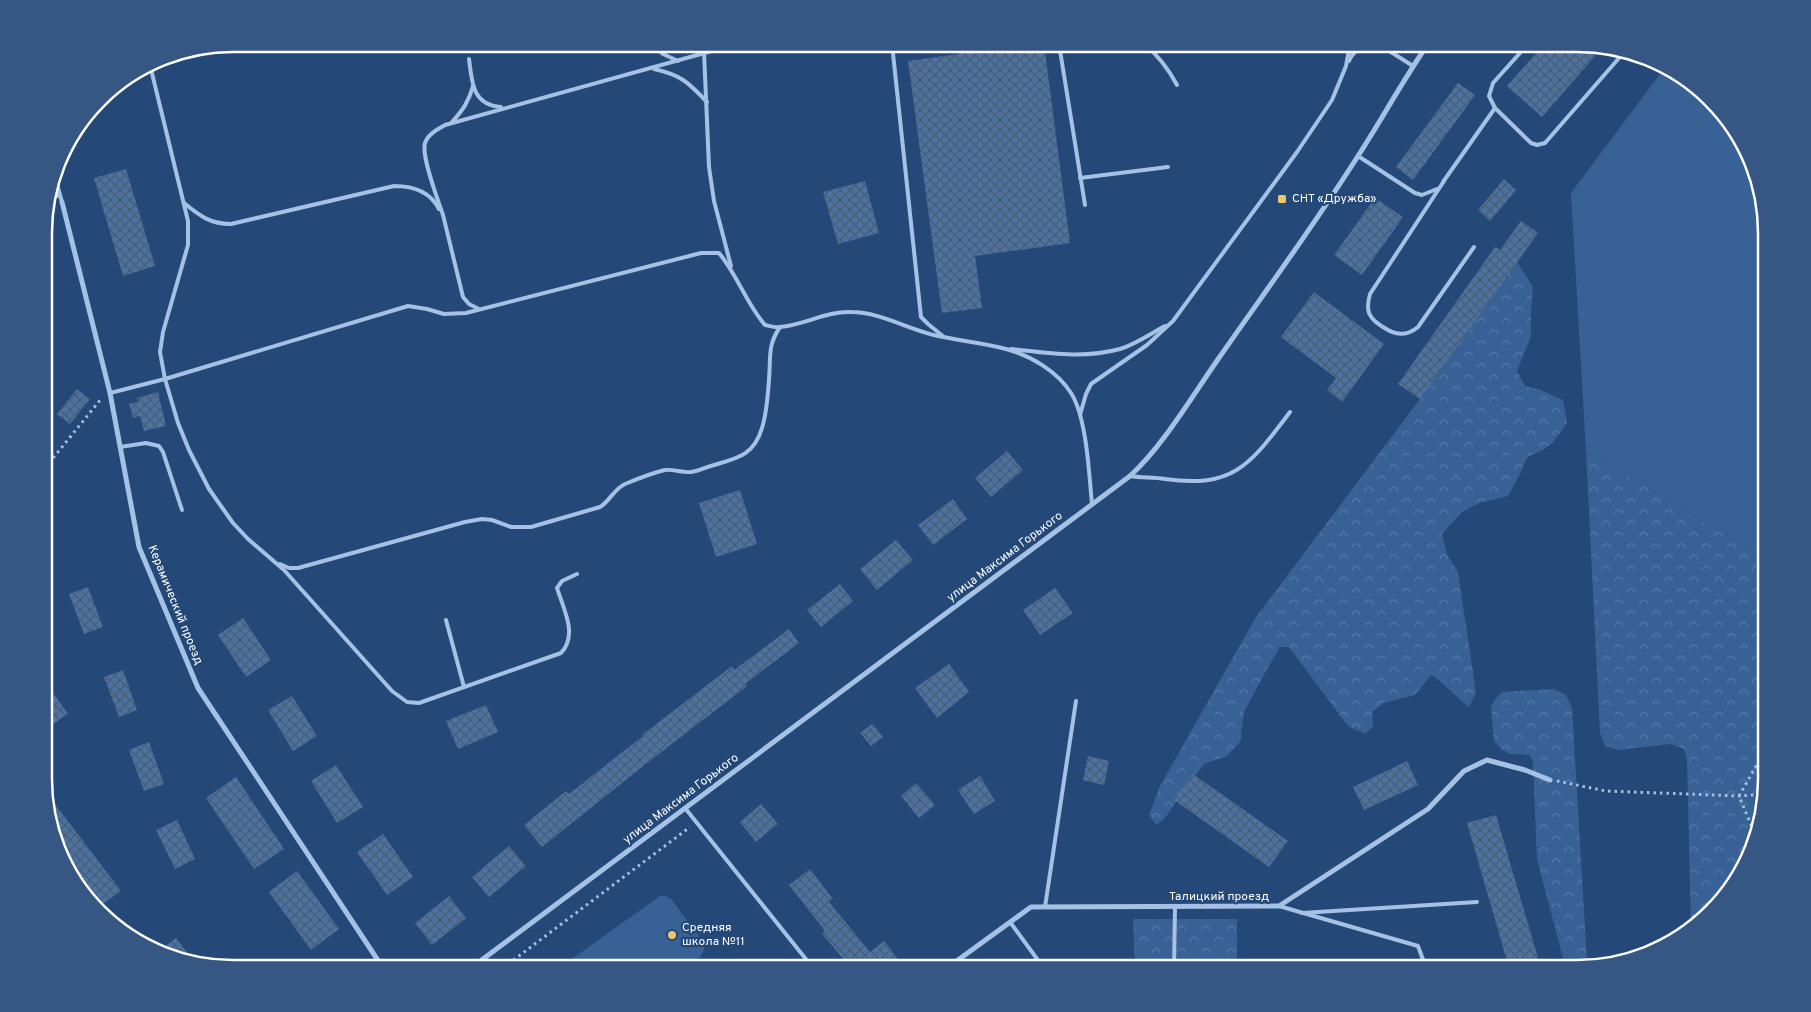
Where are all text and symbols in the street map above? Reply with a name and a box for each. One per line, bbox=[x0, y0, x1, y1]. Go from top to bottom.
place label: СНТ «Дружба» bbox=[1292, 191, 1377, 207]
marker: СНТ «Дружба» bbox=[1276, 193, 1288, 205]
street label: улица Максима Горького bbox=[944, 508, 1066, 606]
street label: Керамический проезд bbox=[144, 543, 206, 667]
street label: улица Максима Горького bbox=[620, 750, 742, 848]
street label: Талицкий проезд bbox=[1169, 889, 1269, 905]
place label: Средняя школа №11 bbox=[682, 920, 745, 950]
marker: Средняя школа №11 bbox=[666, 929, 678, 941]

